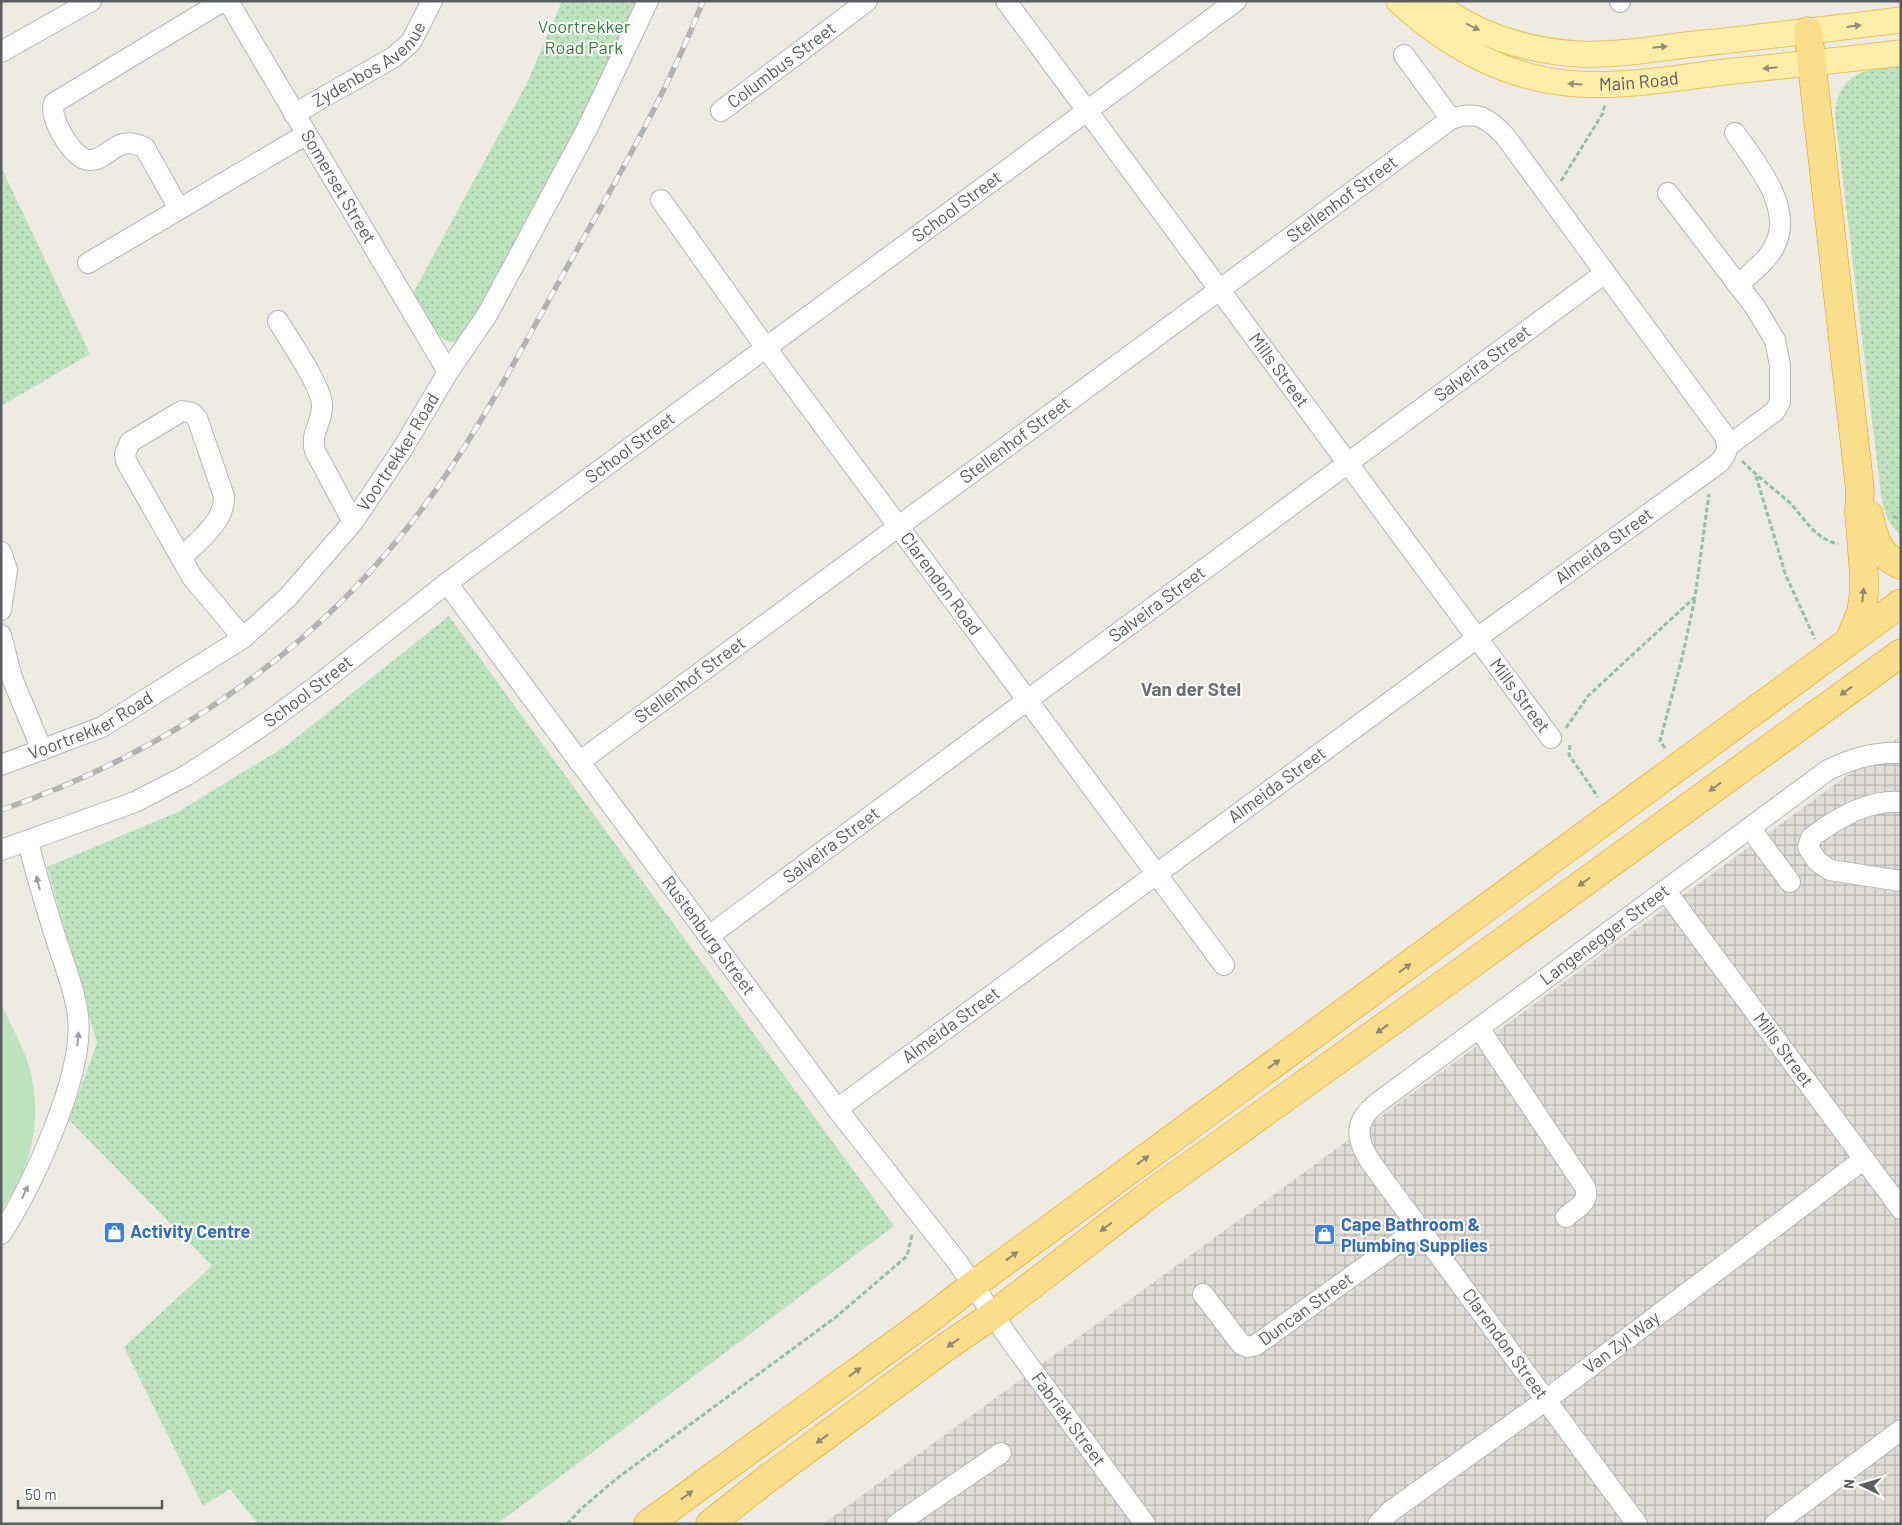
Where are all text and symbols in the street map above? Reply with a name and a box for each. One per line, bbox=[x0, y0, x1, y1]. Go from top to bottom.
park label: Voortrekker Road Park bbox=[538, 15, 631, 58]
street label: Columbus Street bbox=[722, 16, 840, 112]
street label: Zydenbos Avenue bbox=[308, 18, 430, 111]
one-way arrow bbox=[1847, 21, 1863, 29]
one-way arrow bbox=[1466, 23, 1480, 31]
one-way arrow bbox=[1652, 43, 1668, 51]
one-way arrow bbox=[1762, 64, 1778, 72]
street label: Main Road bbox=[1599, 66, 1680, 95]
one-way arrow bbox=[1567, 79, 1583, 87]
street label: Somerset Street bbox=[297, 125, 381, 247]
street label: Stellenhof Street bbox=[1282, 150, 1401, 247]
street label: School Street bbox=[907, 166, 1006, 246]
street label: Salveira Street bbox=[1429, 320, 1535, 406]
street label: Mills Street bbox=[1245, 328, 1314, 411]
street label: Voortrekker Road bbox=[352, 389, 443, 515]
street label: Stellenhof Street bbox=[955, 391, 1074, 488]
street label: School Street bbox=[580, 407, 679, 487]
street label: Almeida Street bbox=[1550, 502, 1657, 588]
street label: Clarendon Road bbox=[896, 527, 987, 639]
street label: Salveira Street bbox=[1104, 561, 1209, 647]
one-way arrow bbox=[1859, 587, 1867, 603]
street label: Stellenhof Street bbox=[630, 631, 749, 727]
street label: School Street bbox=[259, 650, 357, 732]
street label: Mills Street bbox=[1486, 653, 1555, 737]
district label: Van der Stel bbox=[1141, 677, 1241, 700]
street label: Voortrekker Road bbox=[25, 686, 157, 764]
one-way arrow bbox=[1840, 686, 1853, 696]
street label: Almeida Street bbox=[1223, 741, 1330, 827]
one-way arrow bbox=[1709, 781, 1722, 792]
street label: Salveira Street bbox=[778, 801, 883, 887]
street label: Rustenburg Street bbox=[658, 871, 761, 999]
one-way arrow bbox=[34, 875, 42, 890]
one-way arrow bbox=[1577, 877, 1591, 887]
street label: Langenegger Street bbox=[1535, 879, 1673, 989]
one-way arrow bbox=[1398, 963, 1412, 973]
street label: Almeida Street bbox=[897, 981, 1004, 1067]
street label: Mills Street bbox=[1749, 1008, 1819, 1091]
one-way arrow bbox=[1375, 1024, 1388, 1034]
one-way arrow bbox=[74, 1031, 82, 1047]
one-way arrow bbox=[1267, 1059, 1281, 1069]
one-way arrow bbox=[1136, 1155, 1150, 1165]
one-way arrow bbox=[22, 1185, 30, 1199]
place label: Cape Bathroom & Plumbing Supplies bbox=[1341, 1213, 1488, 1256]
shop icon: Activity Centre bbox=[102, 1220, 126, 1244]
place label: Activity Centre bbox=[130, 1220, 250, 1242]
one-way arrow bbox=[1100, 1222, 1113, 1233]
shop icon: Cape Bathroom & Plumbing Supplies bbox=[1313, 1223, 1337, 1247]
one-way arrow bbox=[1005, 1251, 1019, 1261]
street label: Duncan Street bbox=[1254, 1267, 1357, 1350]
street label: Clarendon Street bbox=[1458, 1284, 1553, 1403]
street label: Van Zyl Way bbox=[1578, 1306, 1664, 1378]
one-way arrow bbox=[946, 1338, 959, 1348]
one-way arrow bbox=[848, 1367, 861, 1378]
street label: Fabriek Street bbox=[1027, 1367, 1111, 1470]
one-way arrow bbox=[815, 1433, 828, 1443]
north arrow bbox=[1837, 1460, 1887, 1510]
scale bar bbox=[18, 1478, 161, 1510]
text: N bbox=[1840, 1478, 1857, 1489]
text: 50 m bbox=[25, 1485, 57, 1503]
one-way arrow bbox=[680, 1490, 694, 1500]

